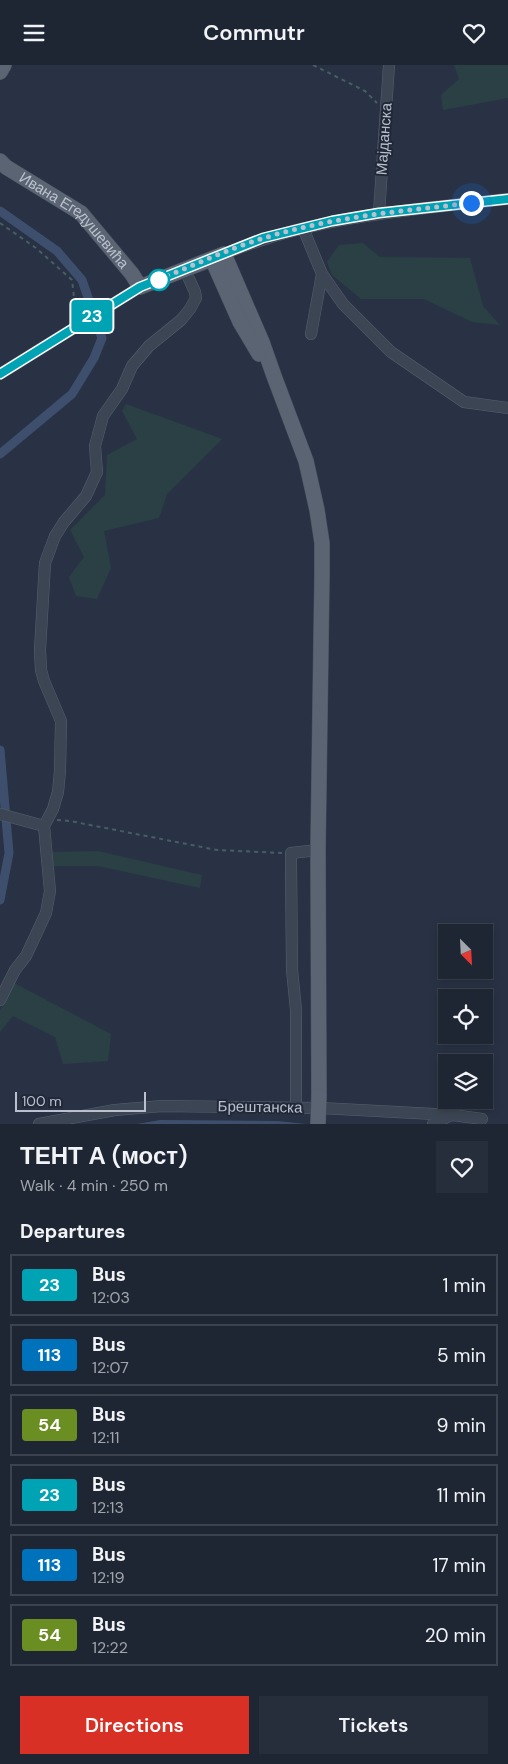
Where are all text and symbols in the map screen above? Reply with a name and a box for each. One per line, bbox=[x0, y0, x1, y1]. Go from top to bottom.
text: Commutr bbox=[203, 18, 305, 47]
icon: menu bbox=[20, 19, 48, 47]
icon: heart bbox=[460, 19, 488, 47]
street label: Мајданска bbox=[371, 102, 397, 176]
street label: Ивана Егедушевића bbox=[16, 168, 134, 273]
your location bbox=[459, 191, 484, 216]
unlabelled marker bbox=[148, 269, 170, 291]
line badge: 23 bbox=[70, 300, 114, 332]
text: 23 bbox=[81, 304, 103, 328]
north arrow bbox=[438, 924, 492, 979]
map controls bbox=[438, 924, 493, 1109]
button: locate bbox=[438, 989, 493, 1044]
button: layers bbox=[438, 1054, 493, 1109]
scale bar bbox=[15, 1089, 146, 1112]
text: 100 m bbox=[22, 1092, 62, 1110]
street label: Брештанска bbox=[218, 1096, 303, 1118]
text: ТЕНТ А (мост) bbox=[20, 1140, 188, 1171]
button: heart bbox=[436, 1141, 488, 1193]
text: Walk · 4 min · 250 m bbox=[20, 1175, 168, 1196]
text: Departures bbox=[20, 1219, 125, 1244]
text: Bus bbox=[92, 1262, 126, 1287]
text: 23 bbox=[39, 1273, 60, 1297]
text: 1 min bbox=[443, 1273, 486, 1298]
text: 12:03 bbox=[92, 1287, 130, 1308]
text: Bus bbox=[92, 1332, 126, 1357]
text: 113 bbox=[38, 1343, 61, 1367]
text: 5 min bbox=[437, 1343, 486, 1368]
text: 12:07 bbox=[92, 1357, 129, 1378]
text: Bus bbox=[92, 1402, 126, 1427]
text: 54 bbox=[38, 1413, 61, 1437]
text: 9 min bbox=[437, 1413, 486, 1438]
text: 12:11 bbox=[92, 1427, 119, 1448]
text: Bus bbox=[92, 1472, 126, 1497]
text: 23 bbox=[39, 1483, 60, 1507]
text: 11 min bbox=[437, 1483, 486, 1508]
text: 12:13 bbox=[92, 1497, 124, 1518]
text: Bus bbox=[92, 1542, 126, 1567]
text: 113 bbox=[38, 1553, 61, 1577]
text: 17 min bbox=[432, 1553, 486, 1578]
text: 12:19 bbox=[92, 1567, 124, 1588]
text: Bus bbox=[92, 1612, 126, 1637]
text: 54 bbox=[38, 1623, 61, 1647]
text: 20 min bbox=[425, 1623, 486, 1648]
text: 12:22 bbox=[92, 1637, 128, 1658]
button: Directions bbox=[20, 1696, 249, 1754]
button: Tickets bbox=[259, 1696, 488, 1754]

